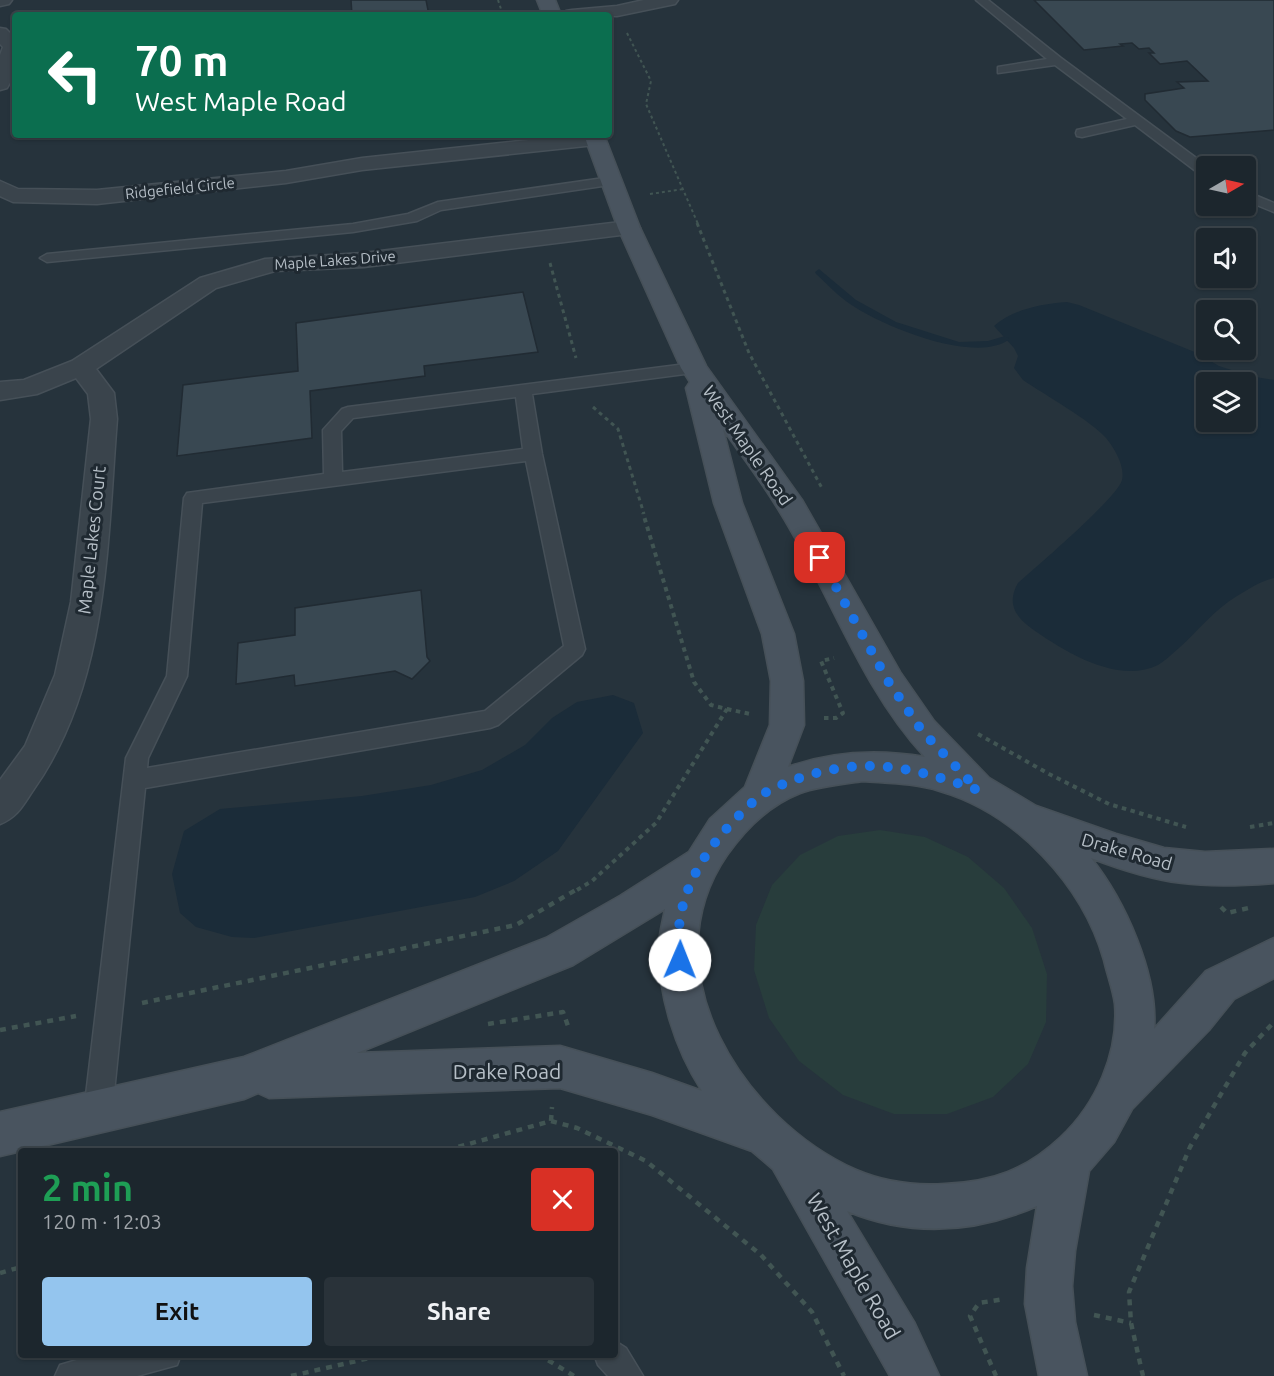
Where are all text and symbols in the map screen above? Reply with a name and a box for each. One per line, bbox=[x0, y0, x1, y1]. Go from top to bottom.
icon: left bbox=[36, 36, 114, 114]
text: 70 m bbox=[135, 37, 229, 84]
text: West Maple Road bbox=[135, 86, 347, 116]
north arrow bbox=[1196, 156, 1256, 216]
map controls bbox=[1196, 156, 1256, 432]
street label: Ridgefield Circle bbox=[124, 174, 236, 202]
button: sound bbox=[1196, 228, 1256, 288]
street label: Maple Lakes Drive bbox=[274, 247, 396, 273]
button: search bbox=[1196, 300, 1256, 360]
button: layers bbox=[1196, 372, 1256, 432]
street label: West Maple Road bbox=[699, 382, 797, 508]
street label: Maple Lakes Court bbox=[73, 465, 109, 615]
pin bbox=[794, 532, 845, 583]
icon: arrive bbox=[803, 541, 836, 574]
street label: Drake Road bbox=[1079, 829, 1175, 873]
position arrow bbox=[648, 928, 712, 992]
street label: Drake Road bbox=[453, 1059, 561, 1083]
text: 2 min bbox=[42, 1167, 133, 1208]
button: close bbox=[531, 1168, 594, 1231]
street label: West Maple Road bbox=[802, 1189, 906, 1343]
text: 120 m · 12:03 bbox=[42, 1210, 162, 1233]
button: Exit bbox=[42, 1277, 312, 1346]
button: Share bbox=[324, 1277, 594, 1346]

